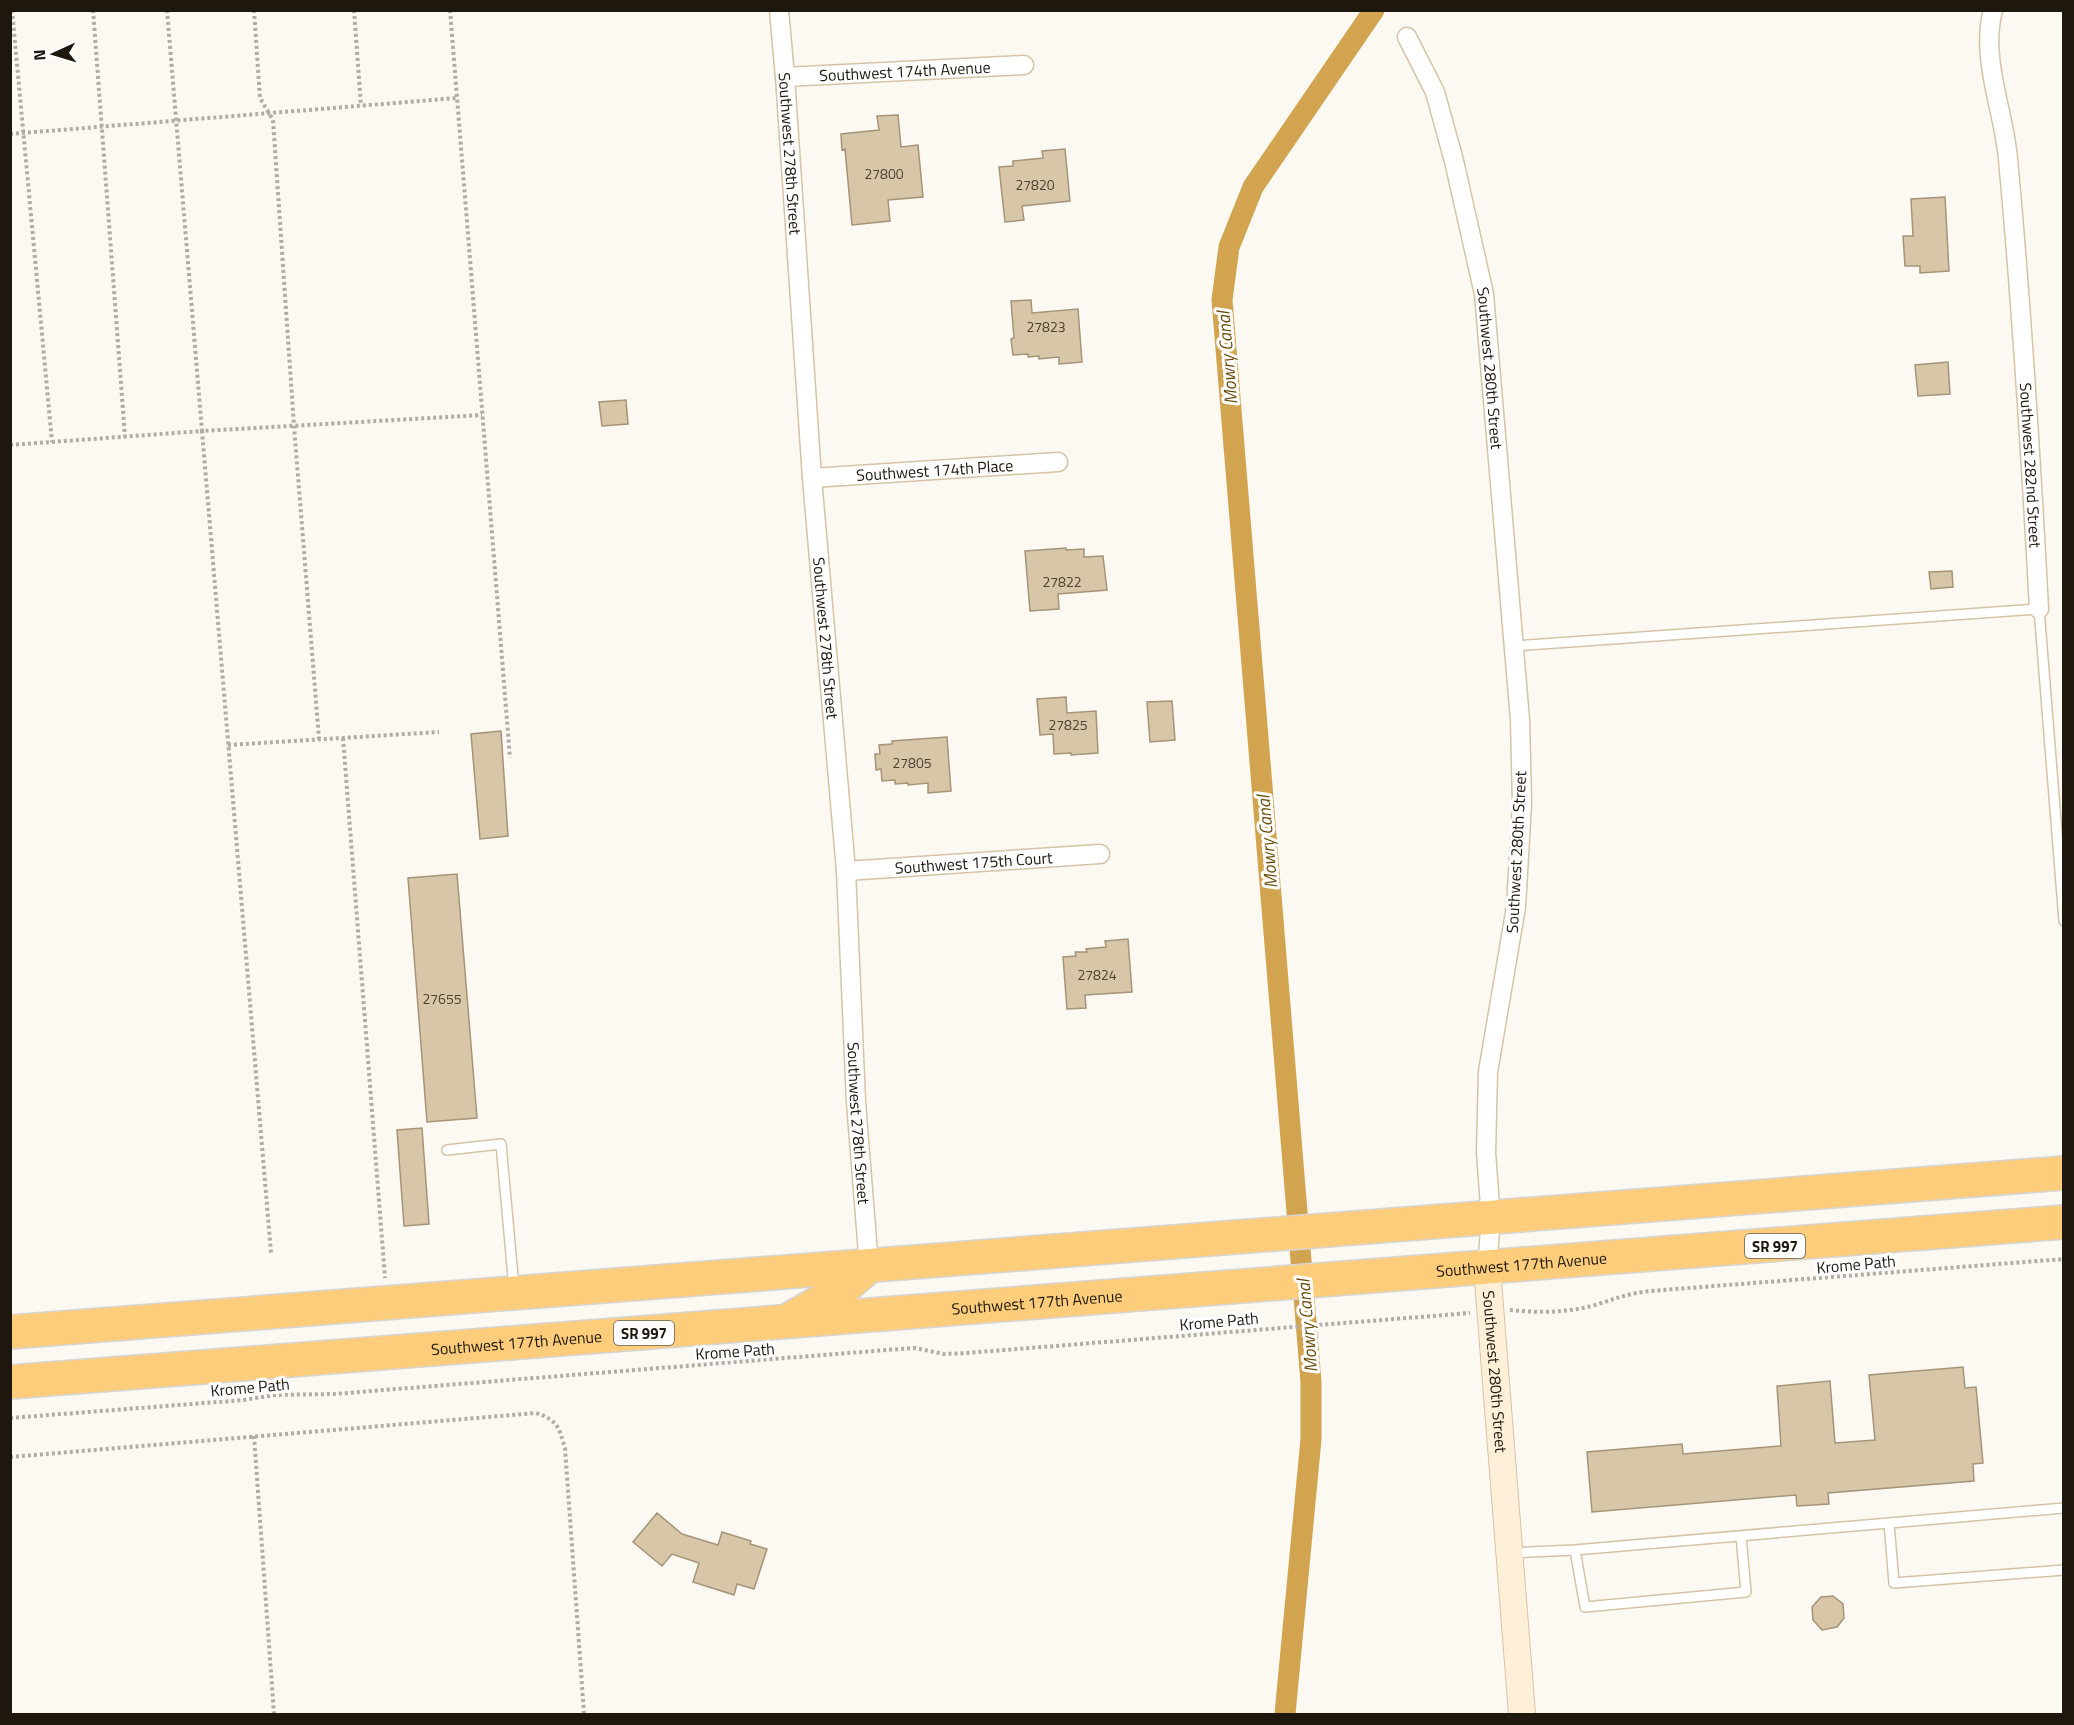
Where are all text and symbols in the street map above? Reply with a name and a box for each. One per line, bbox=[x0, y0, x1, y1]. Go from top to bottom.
north arrow bbox=[24, 24, 84, 84]
text: N bbox=[27, 49, 51, 61]
street label: Southwest 174th Avenue bbox=[819, 55, 991, 87]
street label: Southwest 278th Street bbox=[773, 71, 808, 236]
house number: 27800 bbox=[864, 163, 904, 184]
house number: 27820 bbox=[1015, 174, 1055, 195]
street label: Southwest 280th Street bbox=[1471, 285, 1509, 450]
water label: Mowry Canal bbox=[1209, 308, 1245, 406]
house number: 27823 bbox=[1026, 316, 1066, 337]
street label: Southwest 282nd Street bbox=[2014, 382, 2048, 549]
street label: Southwest 174th Place bbox=[855, 453, 1014, 487]
street label: Southwest 278th Street bbox=[807, 556, 845, 721]
house number: 27822 bbox=[1042, 571, 1082, 592]
house number: 27825 bbox=[1048, 714, 1088, 735]
house number: 27805 bbox=[892, 752, 932, 773]
street label: Southwest 280th Street bbox=[1500, 770, 1532, 934]
water label: Mowry Canal bbox=[1249, 792, 1285, 890]
street label: Southwest 175th Court bbox=[894, 845, 1054, 880]
house number: 27824 bbox=[1077, 964, 1117, 985]
house number: 27655 bbox=[422, 988, 462, 1009]
street label: Southwest 278th Street bbox=[841, 1041, 876, 1205]
road number: SR 997 bbox=[1745, 1234, 1805, 1258]
street label: Southwest 177th Avenue bbox=[1435, 1246, 1608, 1283]
street label: Krome Path bbox=[1815, 1249, 1897, 1279]
water label: Mowry Canal bbox=[1289, 1276, 1325, 1374]
street label: Southwest 177th Avenue bbox=[951, 1283, 1123, 1321]
street label: Southwest 280th Street bbox=[1477, 1290, 1513, 1454]
street label: Krome Path bbox=[1178, 1306, 1260, 1336]
road number: SR 997 bbox=[614, 1321, 674, 1345]
street label: Southwest 177th Avenue bbox=[430, 1324, 603, 1361]
street label: Krome Path bbox=[695, 1336, 775, 1366]
street label: Krome Path bbox=[209, 1372, 291, 1402]

